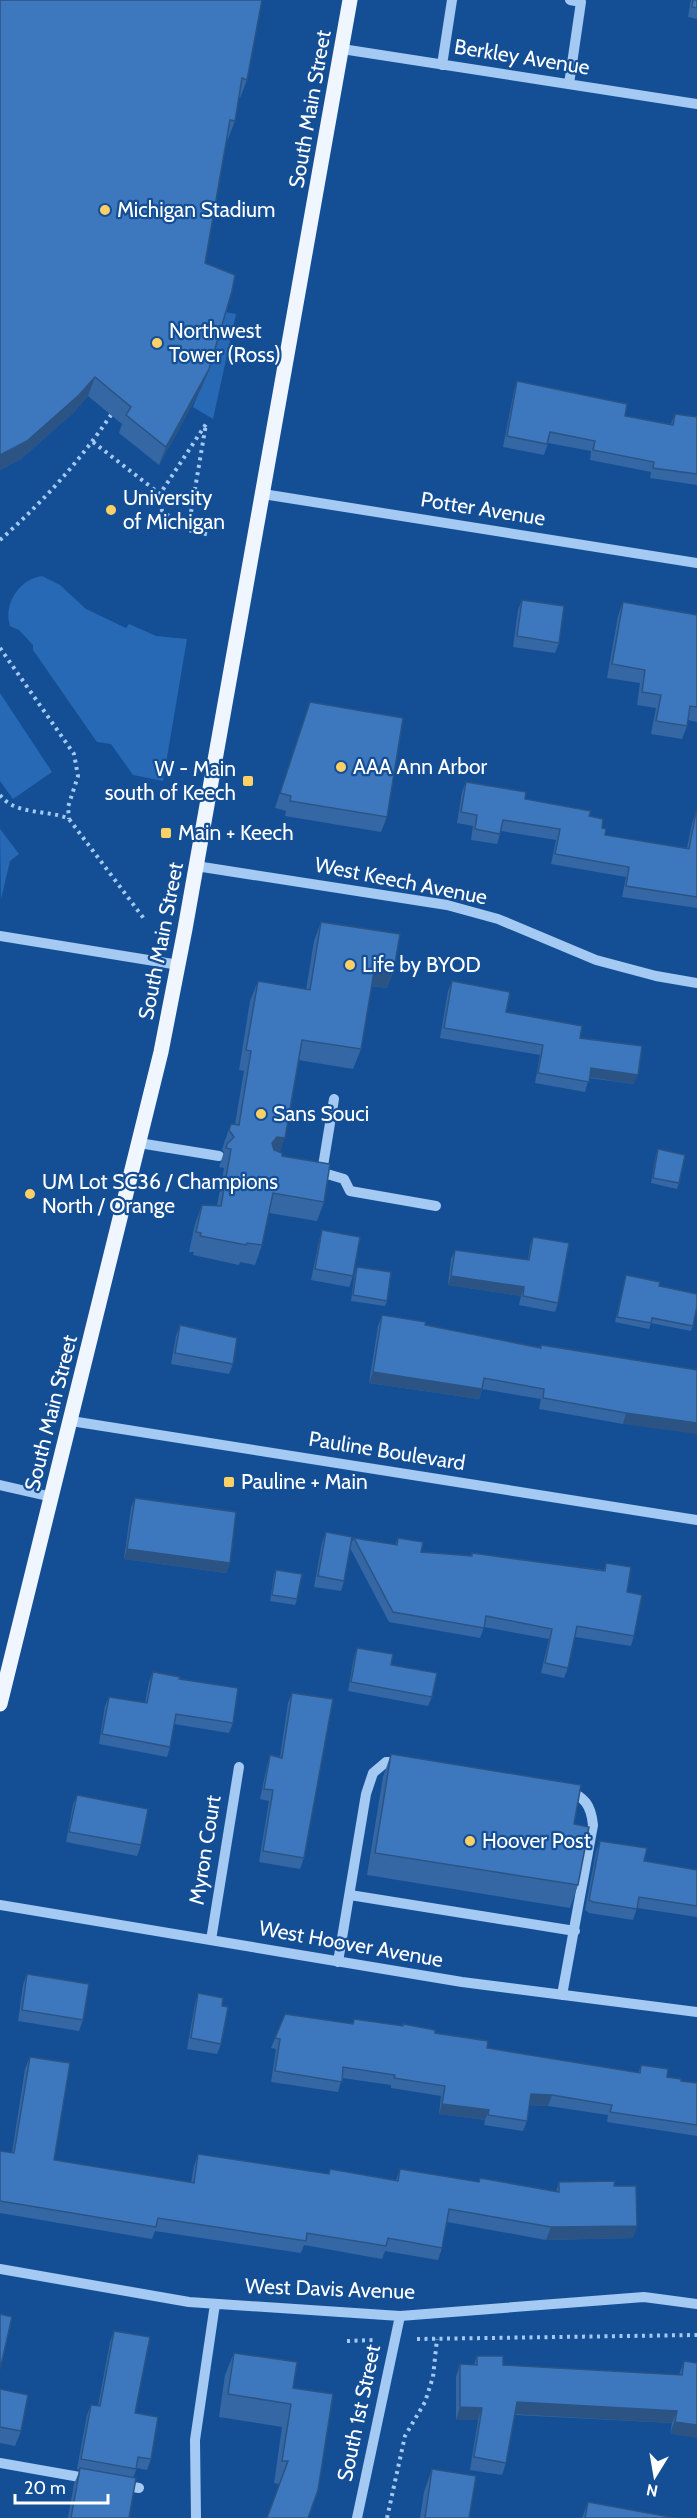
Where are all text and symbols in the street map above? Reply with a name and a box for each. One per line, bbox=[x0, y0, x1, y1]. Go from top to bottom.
street label: South Main Street bbox=[283, 28, 336, 190]
street label: Berkley Avenue bbox=[453, 33, 592, 80]
place label: Michigan Stadium bbox=[117, 197, 275, 222]
marker: Michigan Stadium bbox=[98, 203, 112, 217]
place label: Northwest Tower (Ross) bbox=[169, 318, 281, 367]
marker: Northwest Tower (Ross) bbox=[150, 336, 164, 350]
place label: University of Michigan bbox=[123, 485, 225, 534]
street label: Potter Avenue bbox=[419, 486, 547, 531]
marker: University of Michigan bbox=[104, 503, 118, 517]
place label: AAA Ann Arbor bbox=[353, 754, 487, 779]
place label: W - Main south of Keech bbox=[105, 756, 236, 805]
marker: AAA Ann Arbor bbox=[334, 760, 348, 774]
marker: W - Main south of Keech bbox=[241, 774, 255, 788]
place label: Main + Keech bbox=[178, 820, 294, 845]
marker: Main + Keech bbox=[159, 826, 173, 840]
street label: West Keech Avenue bbox=[313, 852, 490, 910]
street label: South Main Street bbox=[133, 860, 188, 1022]
place label: Life by BYOD bbox=[362, 952, 481, 977]
marker: Life by BYOD bbox=[343, 958, 357, 972]
place label: Sans Souci bbox=[273, 1101, 369, 1126]
marker: Sans Souci bbox=[254, 1107, 268, 1121]
place label: UM Lot SC36 / Champions North / Orange bbox=[42, 1169, 278, 1218]
marker: UM Lot SC36 / Champions North / Orange bbox=[23, 1187, 37, 1201]
street label: South Main Street bbox=[19, 1332, 82, 1493]
street label: Pauline Boulevard bbox=[307, 1426, 467, 1475]
place label: Pauline + Main bbox=[241, 1469, 368, 1494]
marker: Pauline + Main bbox=[222, 1475, 236, 1489]
street label: Myron Court bbox=[184, 1793, 225, 1906]
place label: Hoover Post bbox=[482, 1828, 591, 1853]
marker: Hoover Post bbox=[463, 1834, 477, 1848]
street label: West Hoover Avenue bbox=[257, 1915, 445, 1972]
street label: West Davis Avenue bbox=[245, 2273, 416, 2304]
street label: South 1st Street bbox=[332, 2342, 385, 2484]
north arrow bbox=[625, 2446, 685, 2506]
scale bar bbox=[15, 2467, 108, 2505]
text: 20 m bbox=[24, 2477, 66, 2499]
text: N bbox=[645, 2480, 660, 2501]

